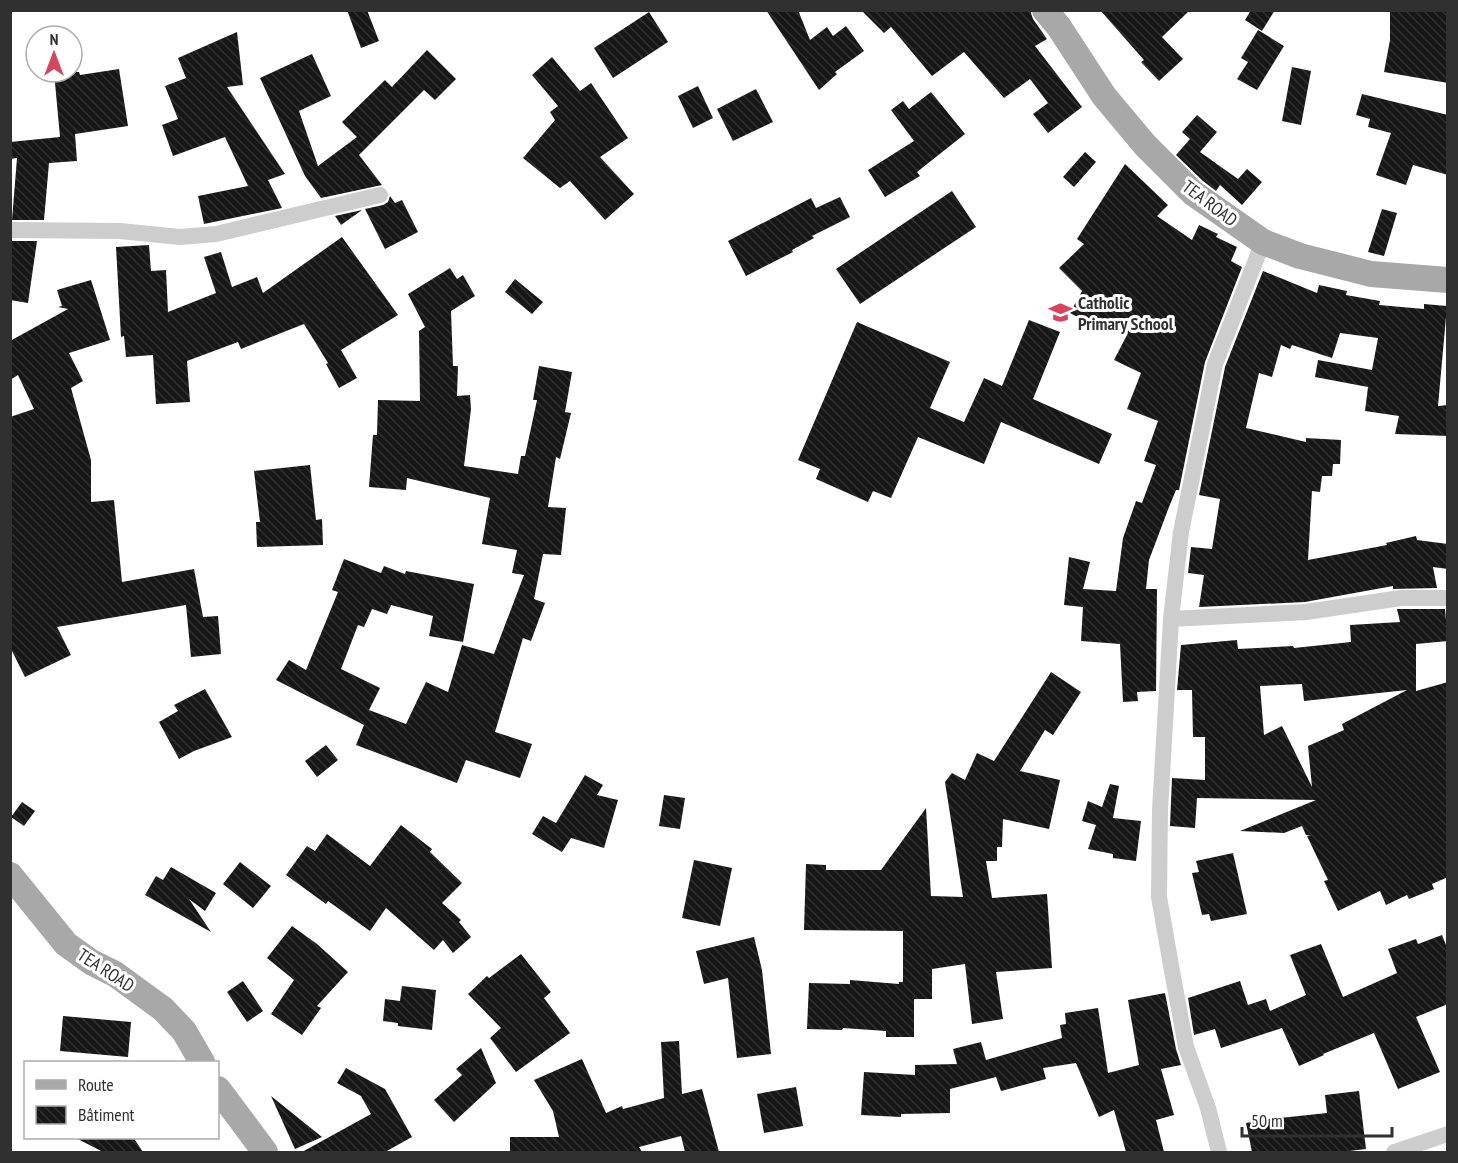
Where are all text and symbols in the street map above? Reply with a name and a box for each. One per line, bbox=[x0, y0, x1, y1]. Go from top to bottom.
north arrow bbox=[24, 24, 84, 84]
text: N bbox=[50, 29, 58, 49]
street label: TEA ROAD bbox=[1178, 175, 1242, 231]
place label: Catholic Primary School bbox=[1078, 291, 1174, 335]
school or university icon: Catholic Primary School bbox=[1047, 299, 1073, 325]
street label: TEA ROAD bbox=[73, 943, 139, 997]
legend bbox=[24, 1061, 219, 1139]
text: Route bbox=[78, 1073, 114, 1096]
scale bar bbox=[1242, 1100, 1392, 1138]
text: Bâtiment bbox=[78, 1103, 135, 1126]
text: 50 m bbox=[1251, 1109, 1283, 1132]

